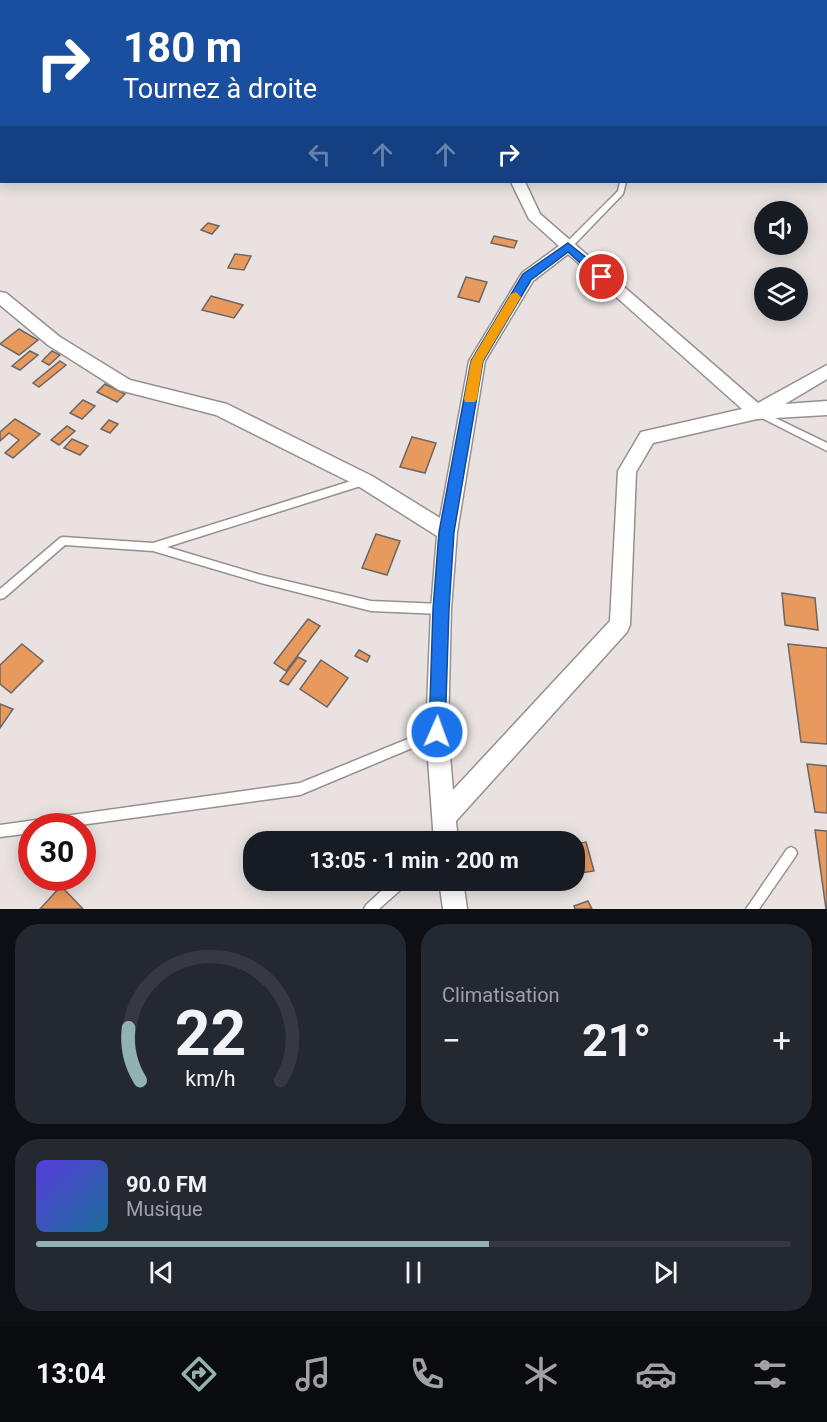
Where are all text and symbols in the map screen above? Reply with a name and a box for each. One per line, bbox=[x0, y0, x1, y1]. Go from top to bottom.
text: 180 m bbox=[123, 23, 242, 72]
icon: right bbox=[24, 24, 102, 102]
text: Tournez à droite bbox=[123, 73, 317, 105]
icon: left bbox=[303, 138, 336, 171]
icon: ahead bbox=[366, 138, 399, 171]
icon: ahead bbox=[429, 138, 462, 171]
icon: right bbox=[492, 138, 525, 171]
map controls bbox=[754, 201, 808, 321]
button: sound bbox=[754, 201, 808, 255]
pin bbox=[576, 251, 627, 302]
icon: arrive bbox=[585, 260, 618, 293]
button: layers bbox=[754, 267, 808, 321]
position arrow bbox=[405, 700, 469, 764]
speed limit sign: 30 bbox=[18, 813, 96, 891]
text: 13:05 · 1 min · 200 m bbox=[309, 848, 519, 873]
text: Climatisation bbox=[442, 983, 560, 1007]
text: 22 bbox=[175, 997, 246, 1070]
text: 21° bbox=[582, 1014, 651, 1067]
text: − bbox=[442, 1021, 461, 1060]
text: + bbox=[772, 1021, 791, 1060]
text: km/h bbox=[185, 1066, 236, 1091]
text: 90.0 FM bbox=[126, 1172, 207, 1197]
text: Musique bbox=[126, 1197, 203, 1221]
icon: previous bbox=[145, 1256, 178, 1289]
icon: pause bbox=[397, 1256, 430, 1289]
icon: next bbox=[649, 1256, 682, 1289]
icon: directions bbox=[178, 1353, 220, 1395]
icon: music bbox=[292, 1353, 334, 1395]
icon: phone bbox=[406, 1353, 448, 1395]
icon: climate bbox=[520, 1353, 562, 1395]
icon: car bbox=[635, 1353, 677, 1395]
icon: filters bbox=[749, 1353, 791, 1395]
text: 13:04 bbox=[36, 1358, 106, 1390]

